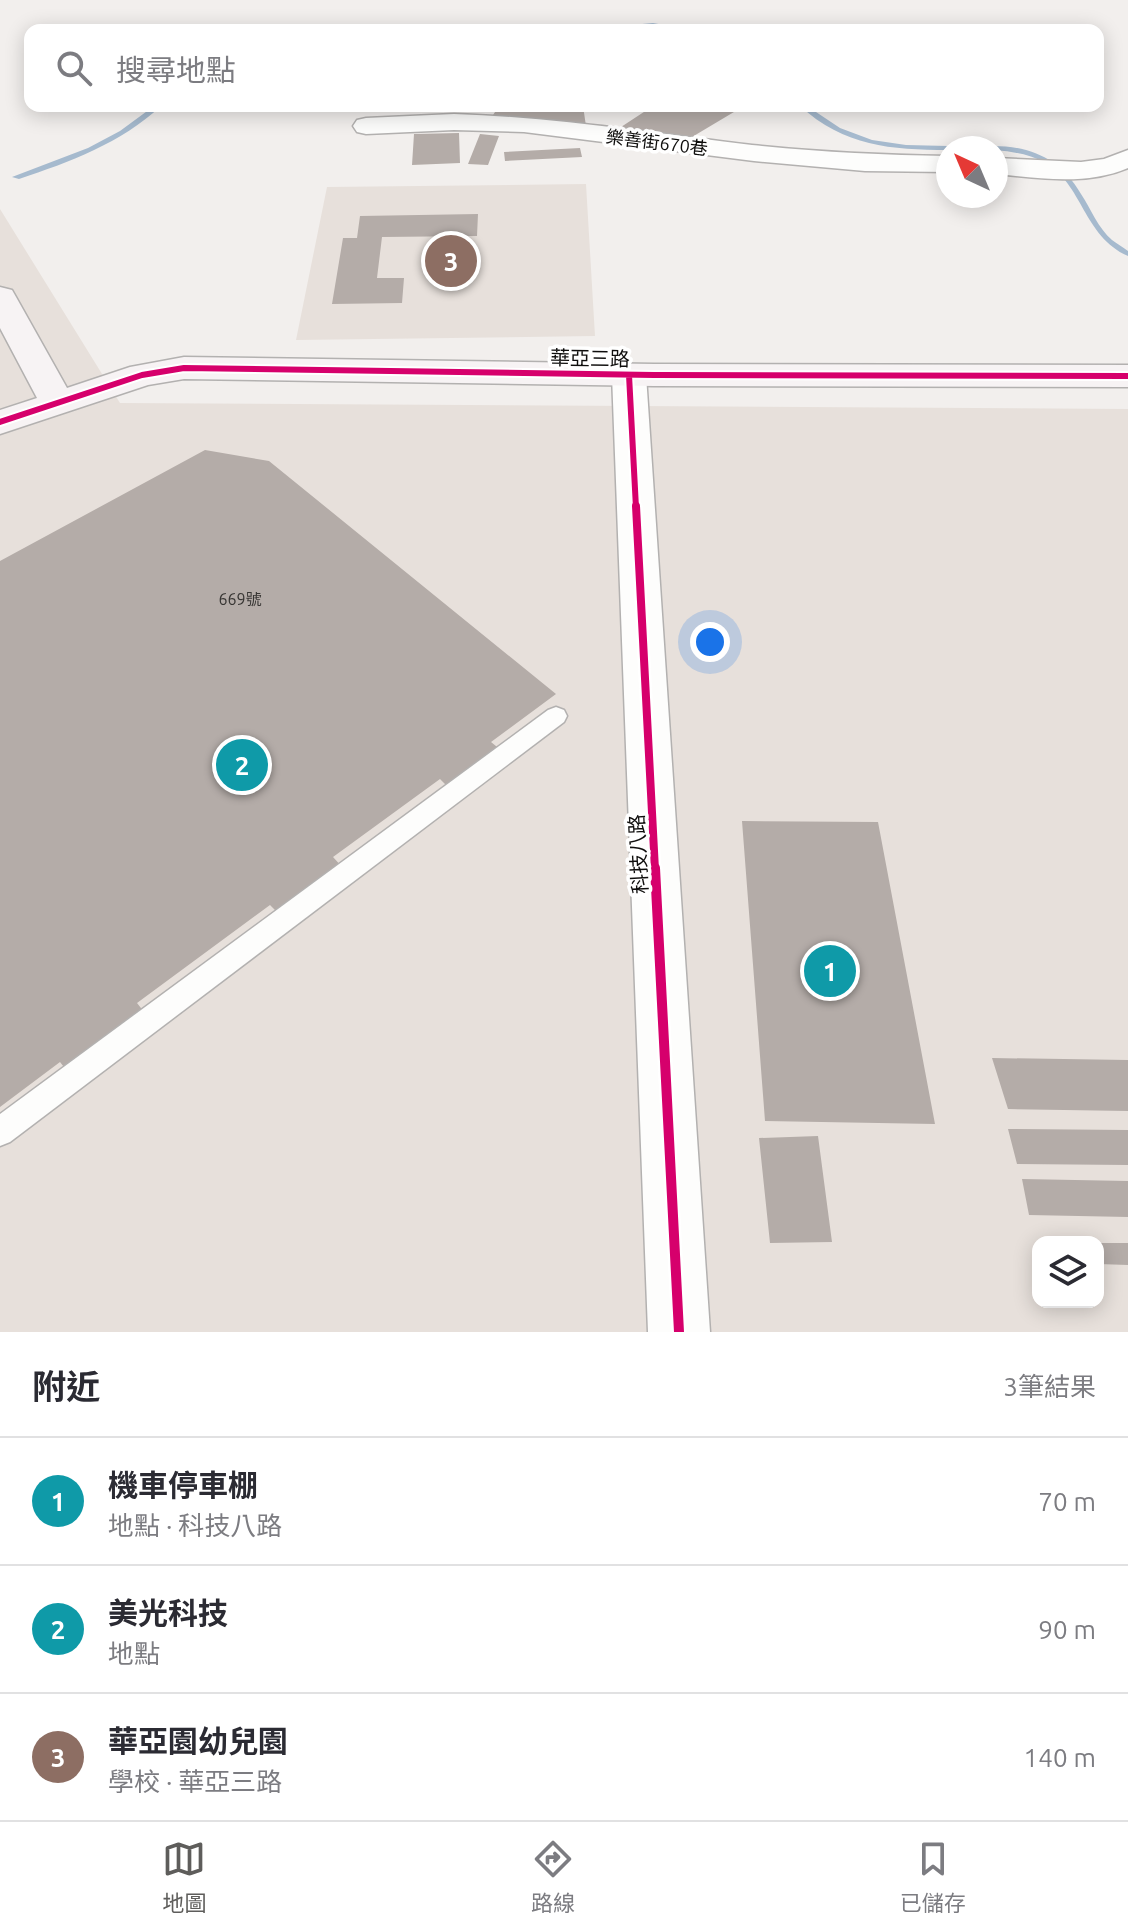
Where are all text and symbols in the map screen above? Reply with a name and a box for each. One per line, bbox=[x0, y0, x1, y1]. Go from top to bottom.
search box bbox=[24, 24, 1104, 112]
icon: search bbox=[52, 46, 96, 90]
text: 搜尋地點 bbox=[116, 53, 236, 87]
street label: 樂善街670巷 bbox=[605, 126, 709, 158]
north arrow bbox=[936, 136, 1008, 208]
pin: 3 bbox=[425, 231, 477, 291]
street label: 華亞三路 bbox=[550, 346, 630, 370]
house number: 669號 bbox=[218, 590, 262, 608]
your location bbox=[690, 622, 730, 662]
pin: 2 bbox=[216, 735, 268, 795]
street label: 科技八路 bbox=[624, 813, 652, 895]
pin: 1 bbox=[804, 941, 856, 1001]
map controls bbox=[1032, 1236, 1104, 1308]
button: layers bbox=[1032, 1236, 1104, 1308]
text: 附近 bbox=[32, 1367, 100, 1405]
text: 3筆結果 bbox=[1003, 1372, 1096, 1401]
text: 機車停車棚 bbox=[108, 1468, 258, 1502]
text: 1 bbox=[51, 1487, 65, 1516]
text: 70 m bbox=[1038, 1487, 1096, 1516]
text: 地點 · 科技八路 bbox=[108, 1511, 282, 1540]
text: 美光科技 bbox=[108, 1596, 228, 1630]
text: 2 bbox=[51, 1615, 65, 1644]
text: 90 m bbox=[1038, 1615, 1096, 1644]
text: 地點 bbox=[108, 1639, 160, 1668]
text: 華亞園幼兒園 bbox=[108, 1724, 288, 1758]
text: 3 bbox=[51, 1743, 65, 1772]
text: 140 m bbox=[1024, 1743, 1096, 1772]
text: 學校 · 華亞三路 bbox=[108, 1767, 282, 1796]
tab: 地圖 bbox=[162, 1837, 206, 1917]
tab: 路線 bbox=[531, 1837, 575, 1917]
tab: 已儲存 bbox=[900, 1837, 966, 1917]

